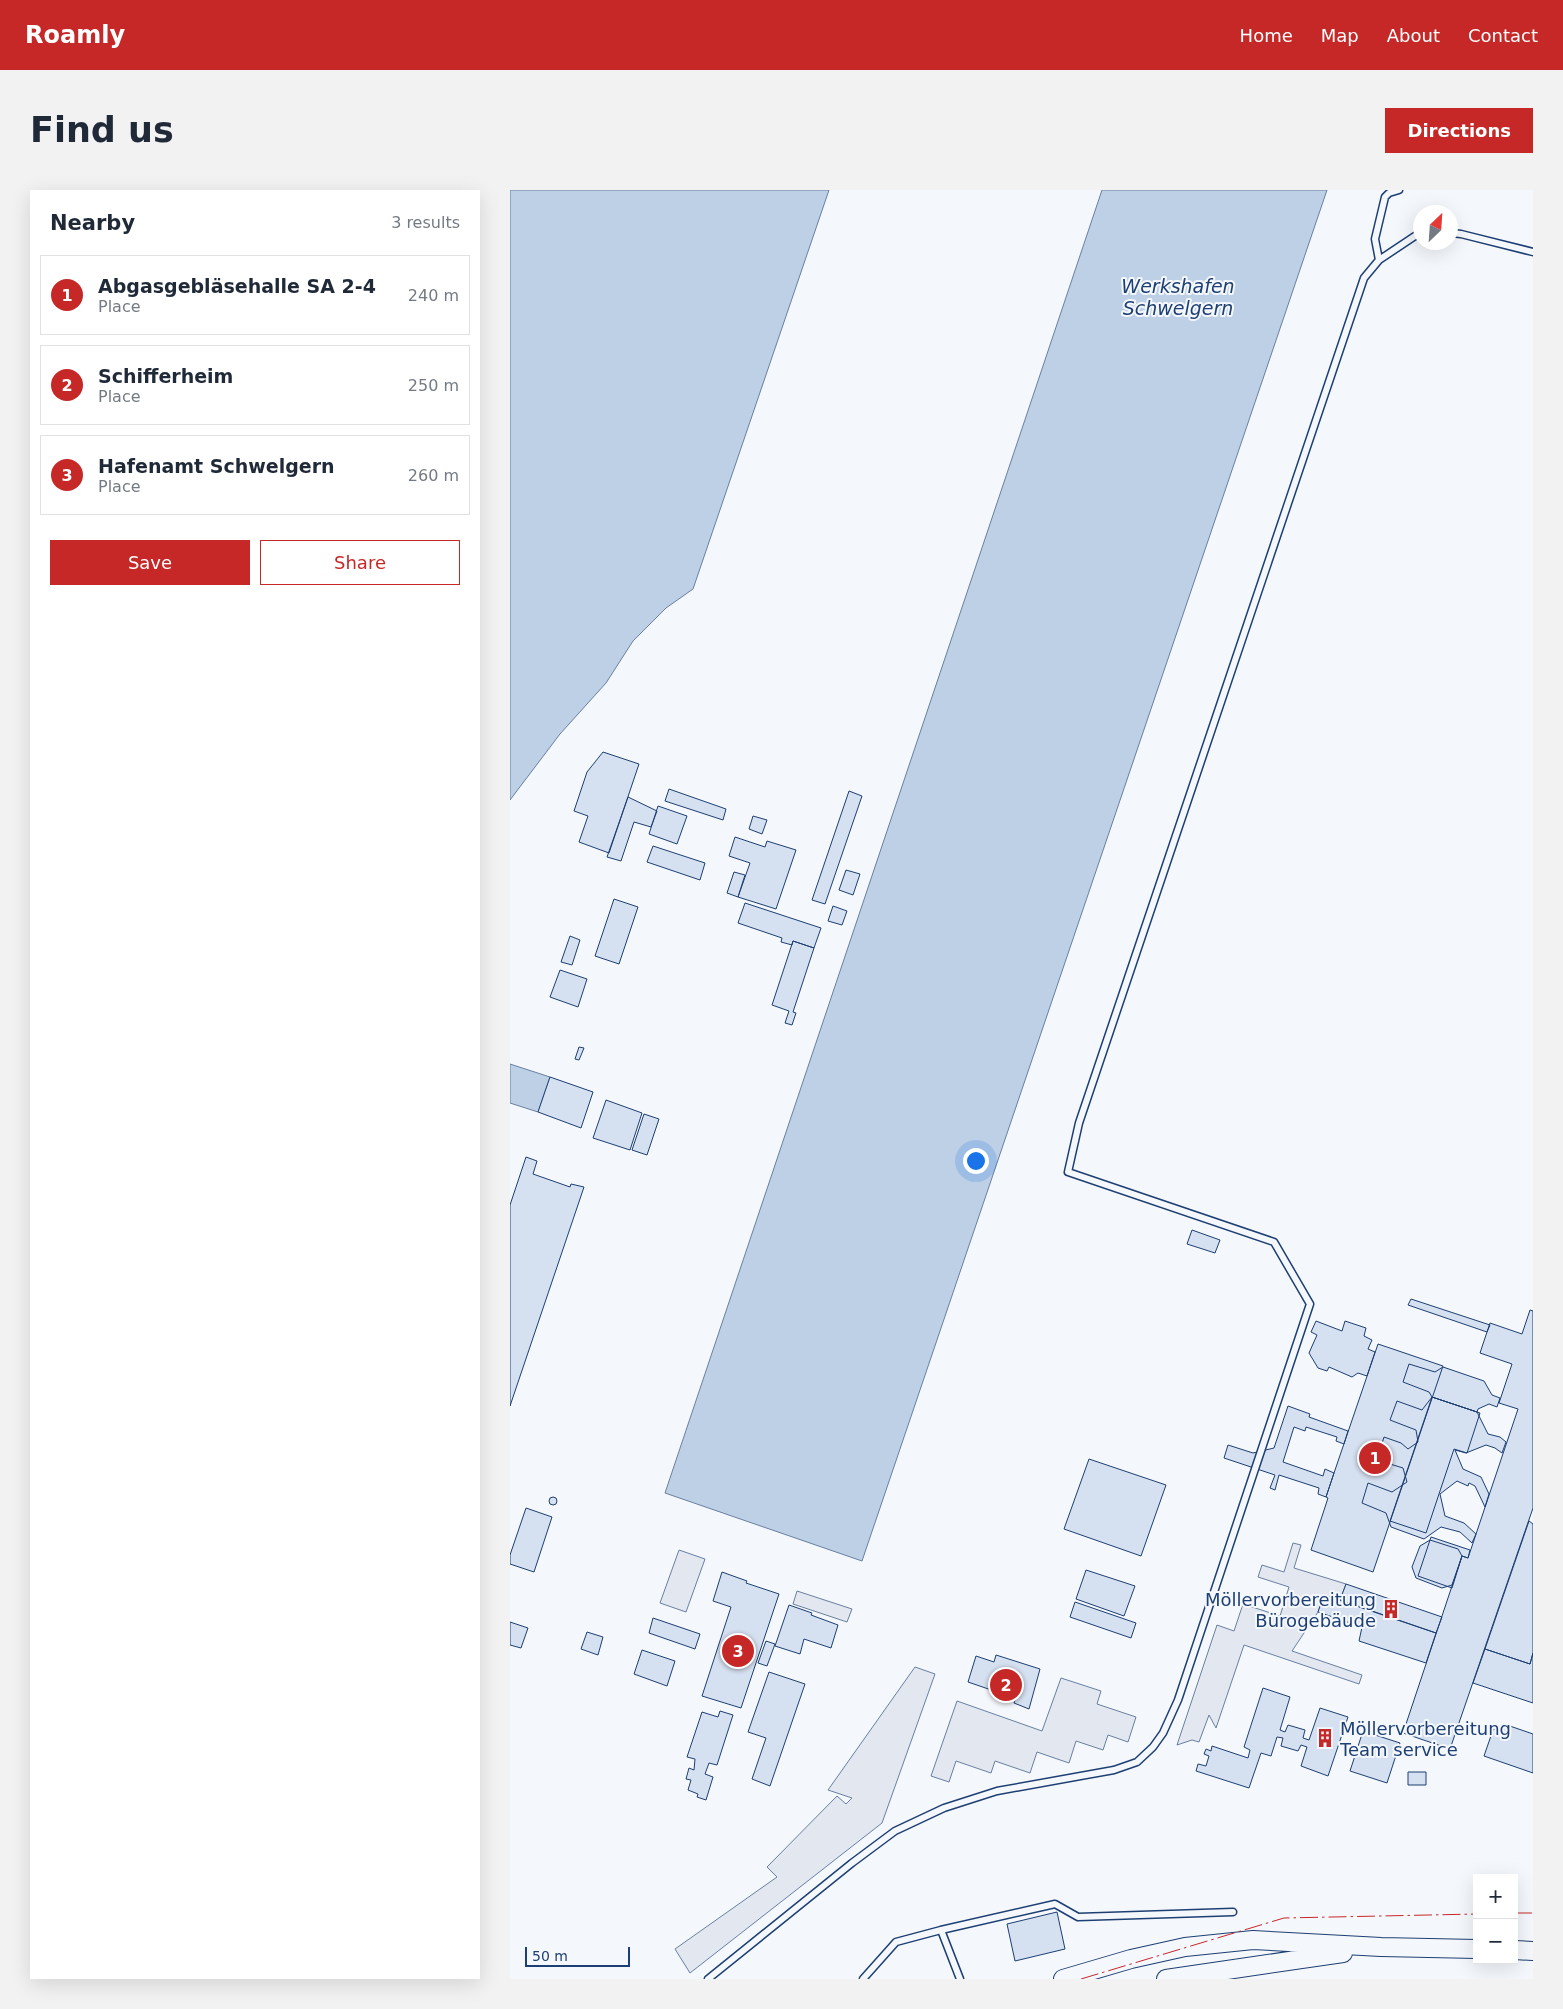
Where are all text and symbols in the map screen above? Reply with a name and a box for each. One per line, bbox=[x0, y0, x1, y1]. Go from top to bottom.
text: Roamly bbox=[25, 21, 125, 49]
text: Home bbox=[1240, 25, 1293, 46]
text: Map bbox=[1321, 25, 1359, 46]
text: About bbox=[1387, 25, 1440, 46]
text: Contact bbox=[1468, 25, 1538, 46]
button: Directions bbox=[1385, 108, 1533, 153]
text: Find us bbox=[30, 110, 174, 150]
north arrow bbox=[1413, 205, 1458, 250]
text: Nearby bbox=[50, 211, 135, 235]
text: 3 results bbox=[391, 213, 460, 232]
text: Abgasgebläsehalle SA 2-4 bbox=[98, 275, 376, 297]
water label: Werkshafen Schwelgern bbox=[1121, 275, 1235, 319]
text: 1 bbox=[61, 286, 73, 305]
text: 240 m bbox=[408, 286, 459, 305]
text: Place bbox=[98, 297, 141, 316]
text: Schifferheim bbox=[98, 365, 233, 387]
text: 2 bbox=[61, 376, 73, 395]
text: 250 m bbox=[408, 376, 459, 395]
text: Place bbox=[98, 387, 141, 406]
text: Hafenamt Schwelgern bbox=[98, 455, 335, 477]
text: 3 bbox=[61, 466, 73, 485]
text: 260 m bbox=[408, 466, 459, 485]
text: Place bbox=[98, 477, 141, 496]
button: Save bbox=[50, 540, 250, 585]
button: Share bbox=[260, 540, 460, 585]
your location bbox=[963, 1148, 989, 1174]
pin: 1 bbox=[1359, 1439, 1391, 1477]
place label: Möllervorbereitung Bürogebäude bbox=[1205, 1589, 1376, 1631]
building icon: Möllervorbereitung Bürogebäude bbox=[1380, 1598, 1402, 1620]
pin: 3 bbox=[722, 1632, 754, 1670]
pin: 2 bbox=[990, 1666, 1022, 1704]
place label: Möllervorbereitung Team service bbox=[1339, 1718, 1511, 1760]
building icon: Möllervorbereitung Team service bbox=[1314, 1727, 1336, 1749]
map controls bbox=[1473, 1874, 1518, 1964]
button: + bbox=[1473, 1874, 1518, 1919]
button: − bbox=[1473, 1919, 1518, 1964]
scale bar bbox=[525, 1944, 630, 1967]
text: 50 m bbox=[532, 1948, 568, 1964]

